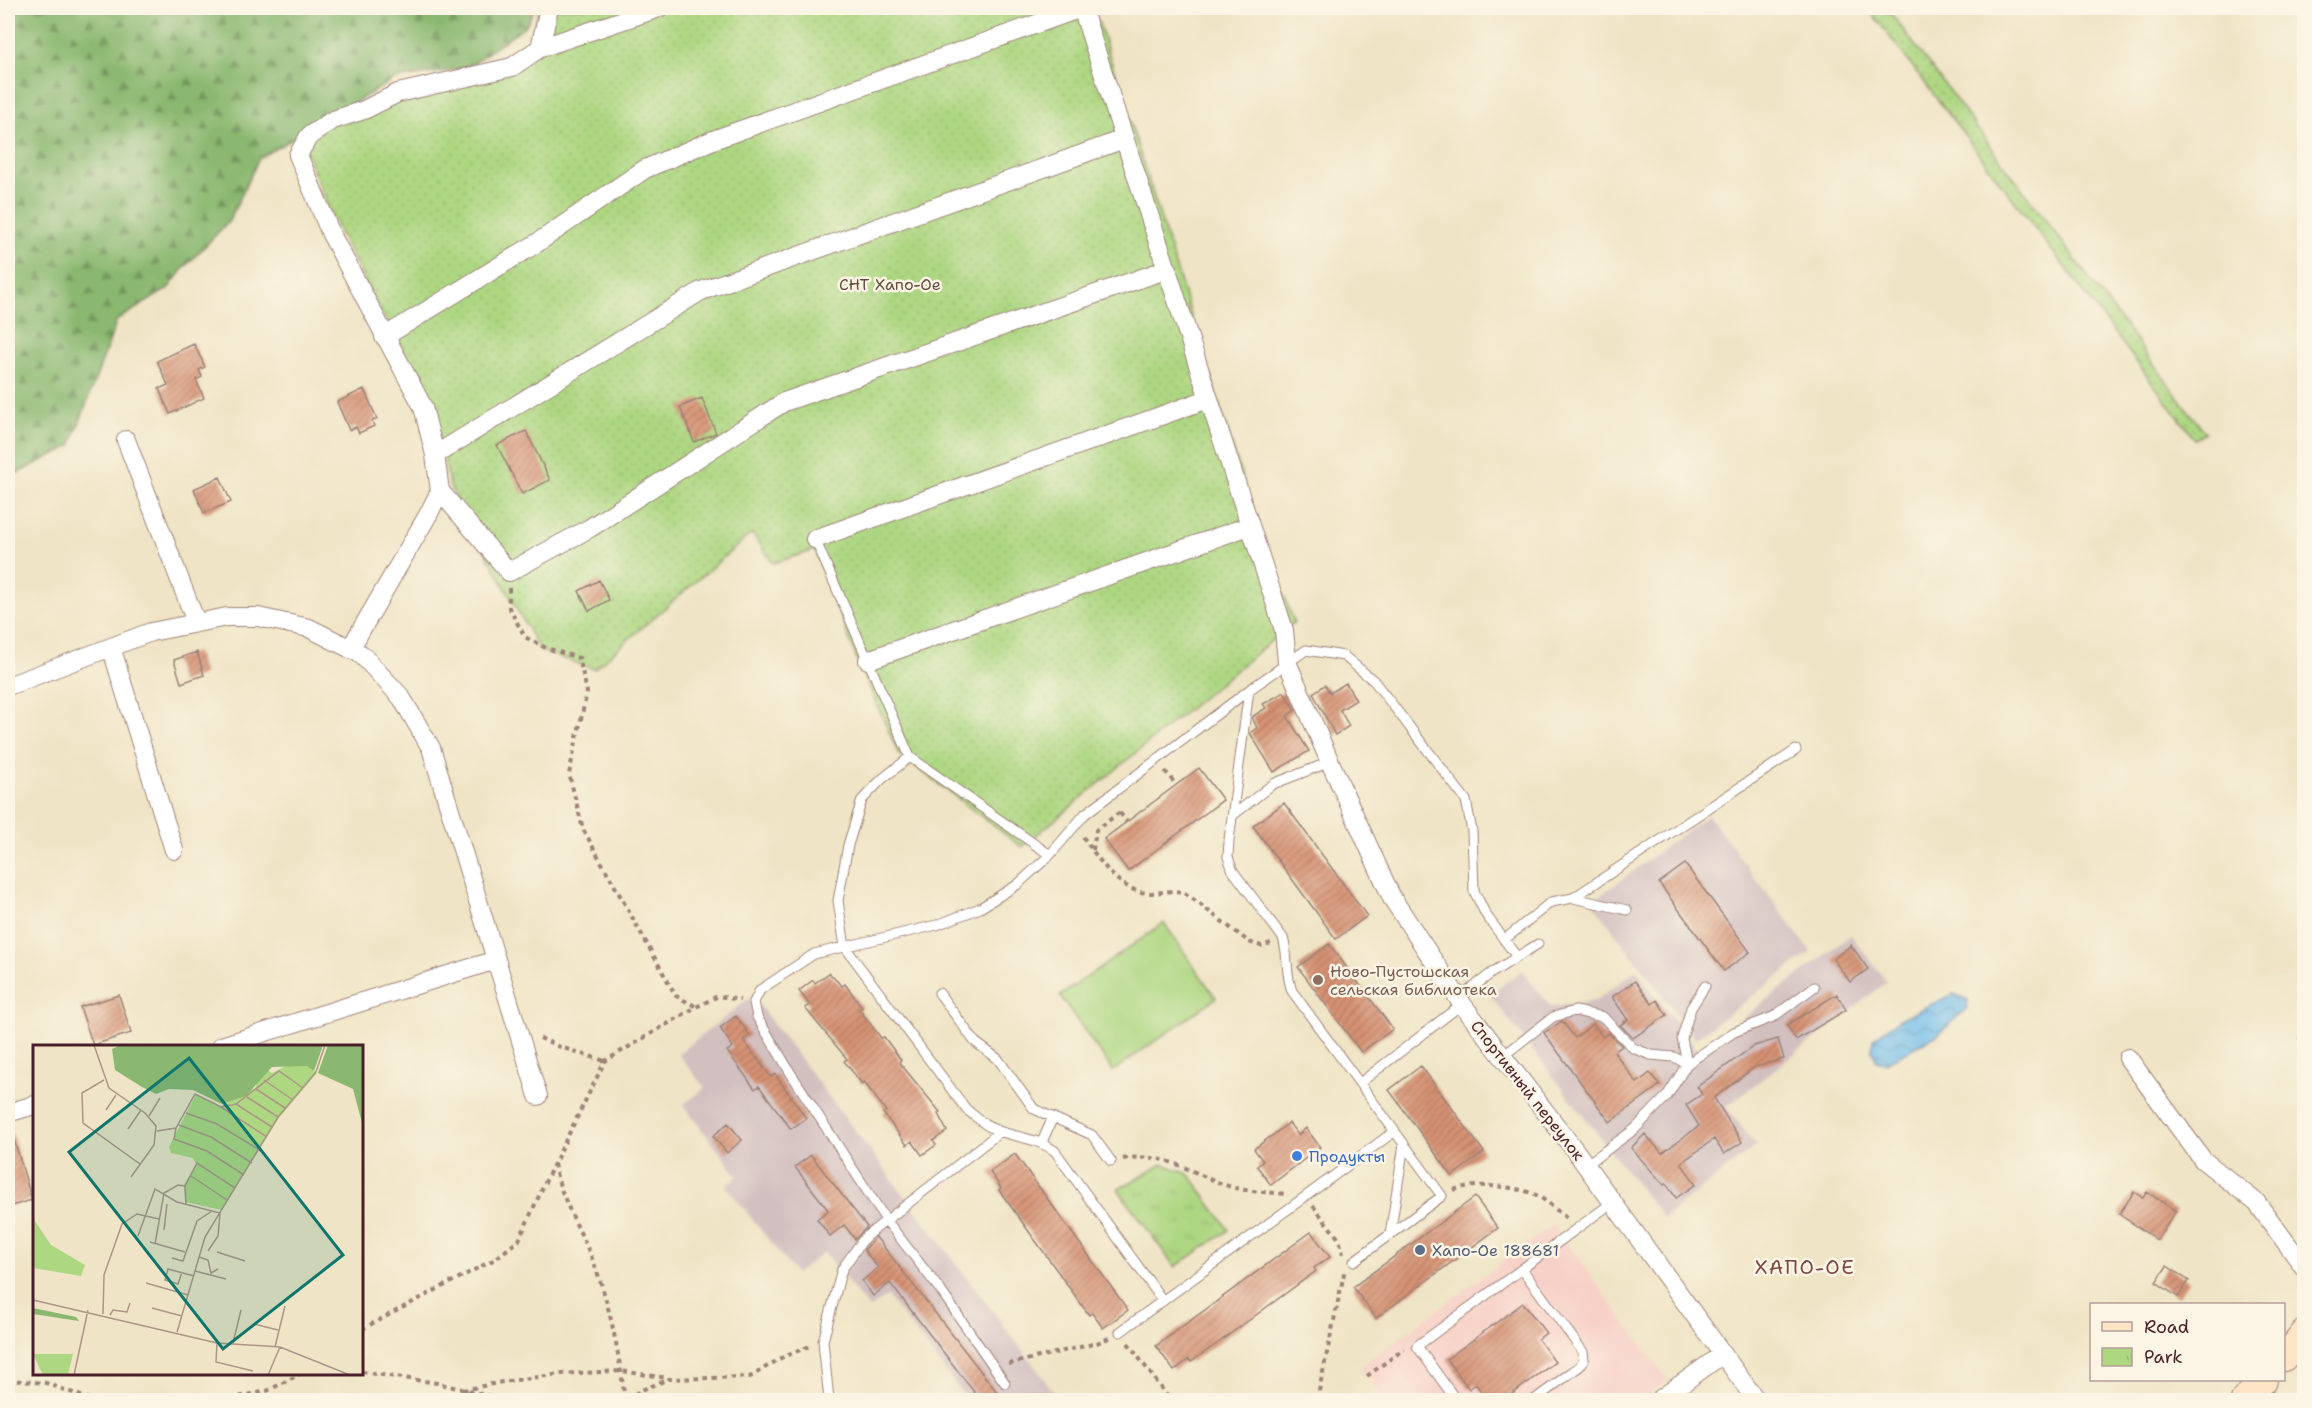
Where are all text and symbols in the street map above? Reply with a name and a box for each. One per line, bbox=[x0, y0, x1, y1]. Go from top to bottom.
park label: СНТ Хапо-Ое bbox=[839, 274, 941, 295]
place label: Ново-Пустошская сельская библиотека bbox=[1330, 961, 1497, 1000]
marker: Ново-Пустошская сельская библиотека bbox=[1311, 973, 1325, 987]
street label: Спортивный переулок bbox=[1466, 1016, 1589, 1165]
inset map bbox=[33, 1045, 363, 1375]
place label: Продукты bbox=[1309, 1146, 1385, 1167]
marker: Продукты bbox=[1290, 1149, 1304, 1163]
place label: Хапо-Ое 188681 bbox=[1432, 1240, 1559, 1261]
marker: Хапо-Ое 188681 bbox=[1413, 1243, 1427, 1257]
district label: ХАПО-ОЕ bbox=[1755, 1254, 1855, 1280]
legend bbox=[2090, 1303, 2285, 1381]
text: Road bbox=[2144, 1315, 2189, 1339]
text: Park bbox=[2144, 1345, 2183, 1369]

